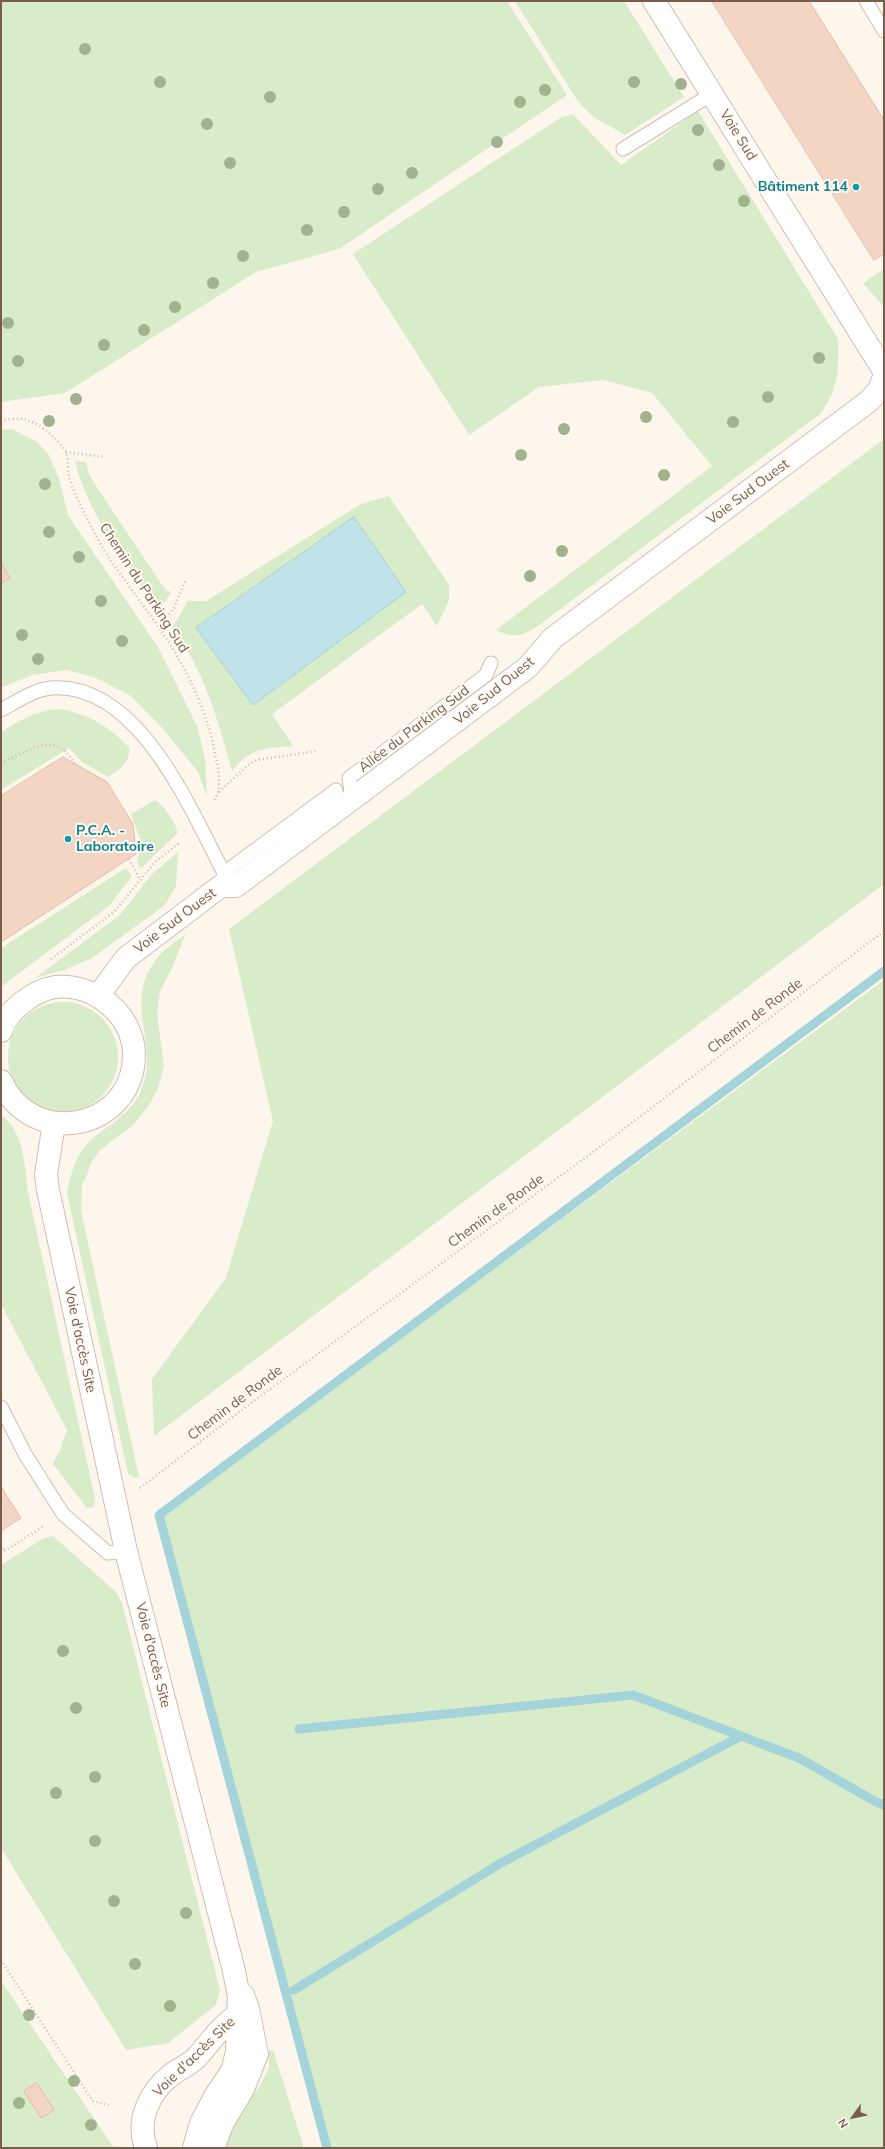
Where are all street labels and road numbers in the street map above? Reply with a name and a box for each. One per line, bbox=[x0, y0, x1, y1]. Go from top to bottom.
street label: Voie Sud bbox=[716, 106, 760, 164]
street label: Voie Sud Ouest bbox=[704, 456, 792, 528]
street label: Chemin du Parking Sud bbox=[96, 520, 192, 656]
street label: Voie Sud Ouest bbox=[450, 653, 538, 729]
street label: Allée du Parking Sud bbox=[355, 682, 473, 776]
street label: Voie Sud Ouest bbox=[131, 885, 219, 957]
street label: Chemin de Ronde bbox=[704, 975, 806, 1057]
street label: Chemin de Ronde bbox=[445, 1171, 547, 1251]
street label: Voie d'accès Site bbox=[61, 1286, 99, 1394]
street label: Chemin de Ronde bbox=[184, 1362, 286, 1444]
street label: Voie d'accès Site bbox=[132, 1601, 174, 1709]
street label: Voie d'accès Site bbox=[149, 2014, 239, 2100]

